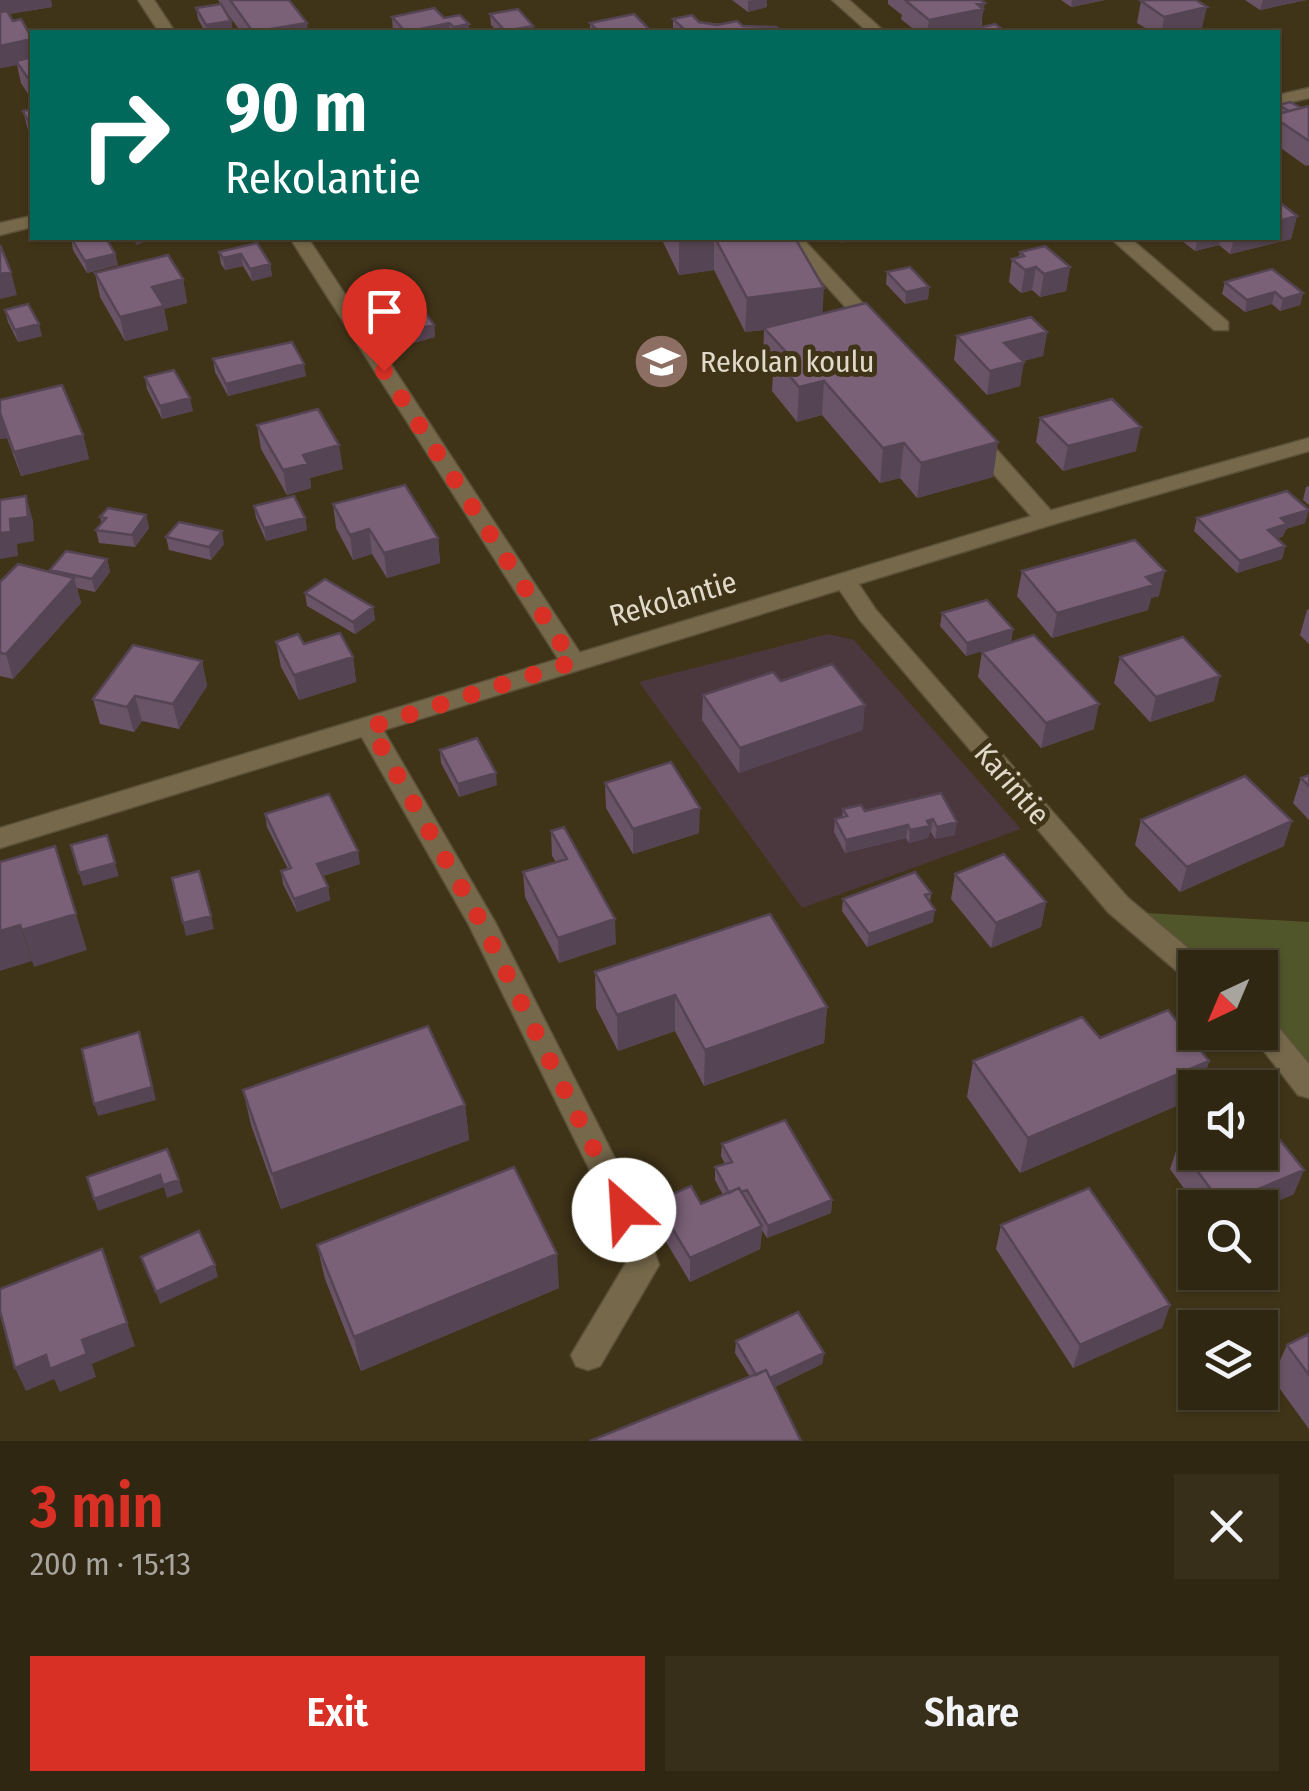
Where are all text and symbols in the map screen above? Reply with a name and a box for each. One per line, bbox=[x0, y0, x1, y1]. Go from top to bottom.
text: 90 m bbox=[225, 66, 367, 150]
icon: right bbox=[60, 70, 190, 200]
text: Rekolantie bbox=[225, 151, 421, 205]
pin bbox=[342, 269, 427, 372]
icon: arrive bbox=[357, 284, 412, 339]
school or university icon: Rekolan koulu bbox=[631, 332, 691, 392]
place label: Rekolan koulu bbox=[700, 344, 874, 380]
street label: Rekolantie bbox=[605, 564, 741, 634]
street label: Karintie bbox=[967, 736, 1057, 832]
north arrow bbox=[1178, 950, 1278, 1050]
map controls bbox=[1178, 950, 1278, 1410]
button: sound bbox=[1178, 1070, 1278, 1170]
position arrow bbox=[572, 1158, 676, 1262]
button: search bbox=[1178, 1190, 1278, 1290]
button: layers bbox=[1178, 1310, 1278, 1410]
text: 3 min bbox=[30, 1471, 164, 1543]
button: close bbox=[1174, 1474, 1279, 1579]
text: 200 m · 15:13 bbox=[30, 1545, 191, 1583]
button: Exit bbox=[30, 1656, 645, 1771]
button: Share bbox=[665, 1656, 1279, 1771]

